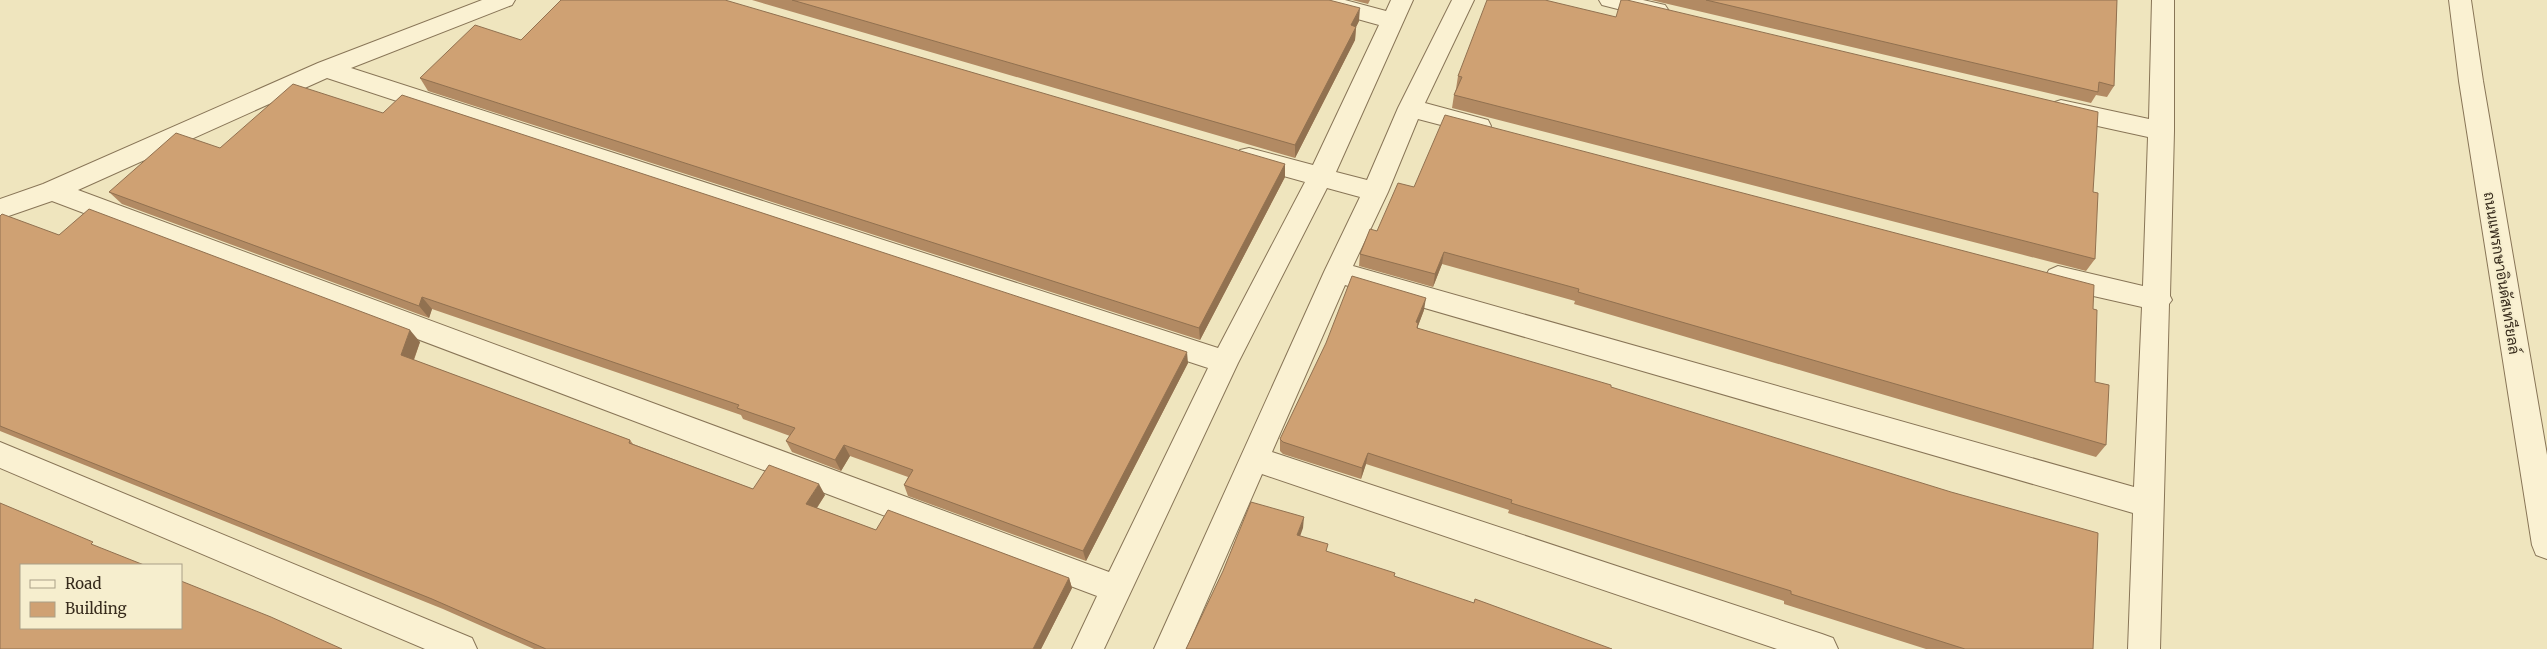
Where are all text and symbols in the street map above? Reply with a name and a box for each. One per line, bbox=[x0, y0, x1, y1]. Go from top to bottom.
street label: ถนนแพรกษาอินดัสเทรียลล์ bbox=[2480, 190, 2524, 356]
legend bbox=[20, 564, 182, 629]
text: Road bbox=[65, 574, 101, 593]
text: Building bbox=[65, 599, 127, 618]

